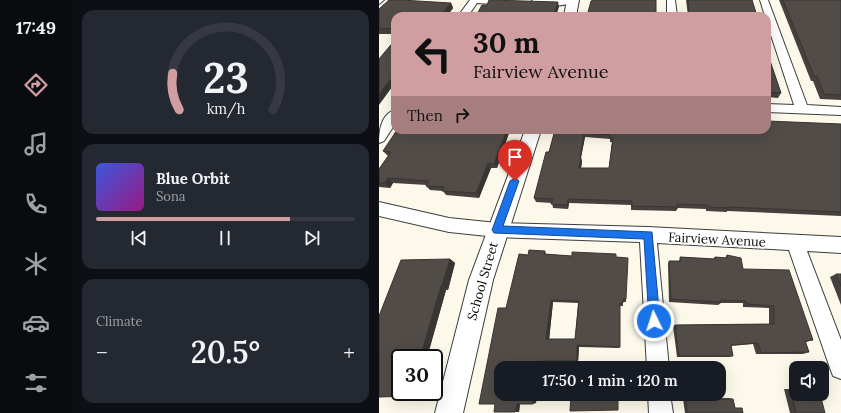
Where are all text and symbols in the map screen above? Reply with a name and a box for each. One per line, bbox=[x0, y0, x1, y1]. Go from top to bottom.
text: 17:49 bbox=[16, 16, 56, 39]
text: 30 m bbox=[473, 25, 540, 61]
icon: left bbox=[407, 28, 459, 80]
text: 23 bbox=[203, 51, 248, 104]
text: Fairview Avenue bbox=[473, 60, 609, 83]
icon: directions bbox=[22, 71, 50, 99]
text: km/h bbox=[206, 100, 245, 119]
icon: right bbox=[451, 104, 473, 126]
text: Then bbox=[407, 106, 443, 125]
icon: music bbox=[22, 130, 50, 158]
pin bbox=[498, 140, 532, 181]
icon: arrive bbox=[504, 146, 526, 168]
text: Blue Orbit bbox=[156, 169, 230, 188]
text: Sona bbox=[156, 188, 186, 205]
icon: phone bbox=[22, 190, 50, 218]
icon: previous bbox=[128, 227, 150, 249]
icon: pause bbox=[214, 227, 236, 249]
icon: next bbox=[301, 227, 323, 249]
street label: Fairview Avenue bbox=[668, 228, 766, 251]
street label: School Street bbox=[463, 240, 502, 322]
icon: climate bbox=[22, 250, 50, 278]
position arrow bbox=[633, 300, 675, 342]
icon: car bbox=[22, 309, 50, 337]
text: Climate bbox=[96, 313, 143, 330]
text: 20.5° bbox=[191, 333, 260, 371]
text: − bbox=[96, 338, 108, 366]
text: + bbox=[343, 338, 355, 366]
speed limit sign: 30 bbox=[391, 349, 443, 401]
map controls bbox=[789, 361, 829, 401]
button: sound bbox=[789, 361, 829, 401]
icon: filters bbox=[22, 369, 50, 397]
text: 17:50 · 1 min · 120 m bbox=[542, 371, 678, 390]

